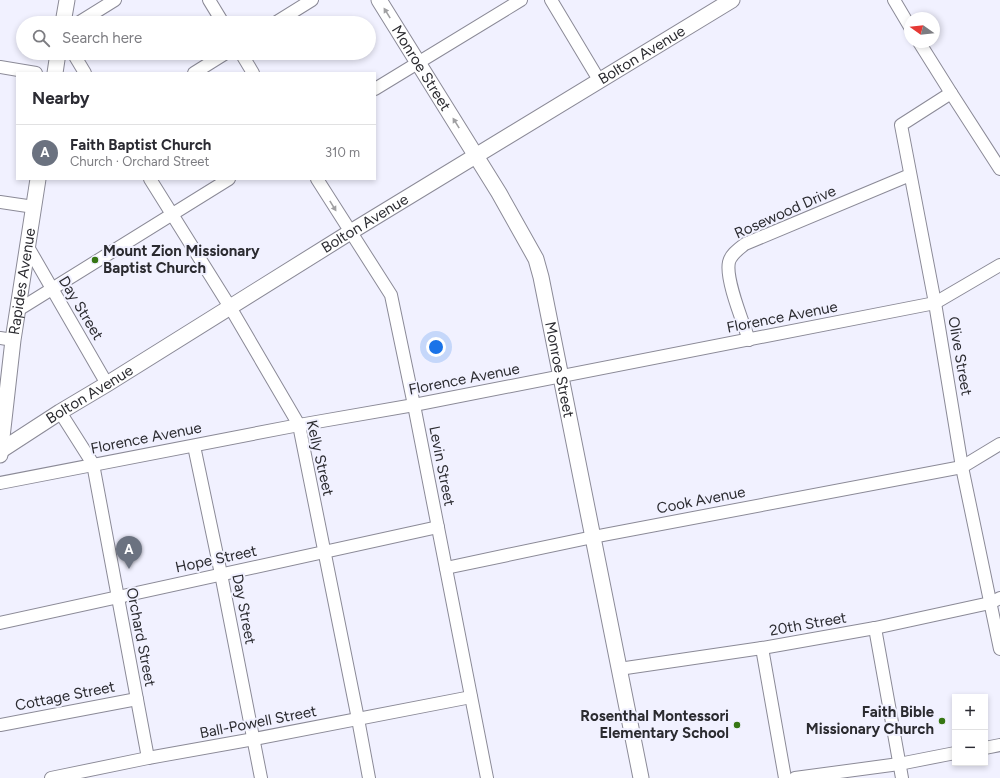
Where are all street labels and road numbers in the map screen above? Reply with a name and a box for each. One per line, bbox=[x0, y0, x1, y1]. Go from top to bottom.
street label: Monroe Street bbox=[388, 22, 455, 114]
street label: Bolton Avenue bbox=[595, 22, 688, 88]
street label: Rosewood Drive bbox=[731, 182, 839, 242]
street label: Bolton Avenue bbox=[318, 190, 411, 257]
street label: Rapides Avenue bbox=[5, 227, 39, 336]
street label: Day Street bbox=[55, 273, 107, 344]
street label: Florence Avenue bbox=[725, 297, 839, 337]
street label: Olive Street bbox=[944, 315, 976, 397]
street label: Monroe Street bbox=[541, 320, 578, 419]
street label: Florence Avenue bbox=[407, 359, 521, 399]
street label: Bolton Avenue bbox=[43, 361, 136, 428]
street label: Florence Avenue bbox=[89, 418, 203, 458]
street label: Kelly Street bbox=[303, 418, 338, 498]
street label: Levin Street bbox=[425, 424, 459, 508]
street label: Cook Avenue bbox=[655, 483, 747, 517]
street label: Hope Street bbox=[174, 542, 259, 576]
street label: Day Street bbox=[228, 572, 260, 646]
street label: Orchard Street bbox=[123, 586, 159, 688]
street label: 20th Street bbox=[768, 608, 848, 640]
street label: Cottage Street bbox=[14, 677, 117, 714]
street label: Ball-Powell Street bbox=[198, 702, 318, 742]

